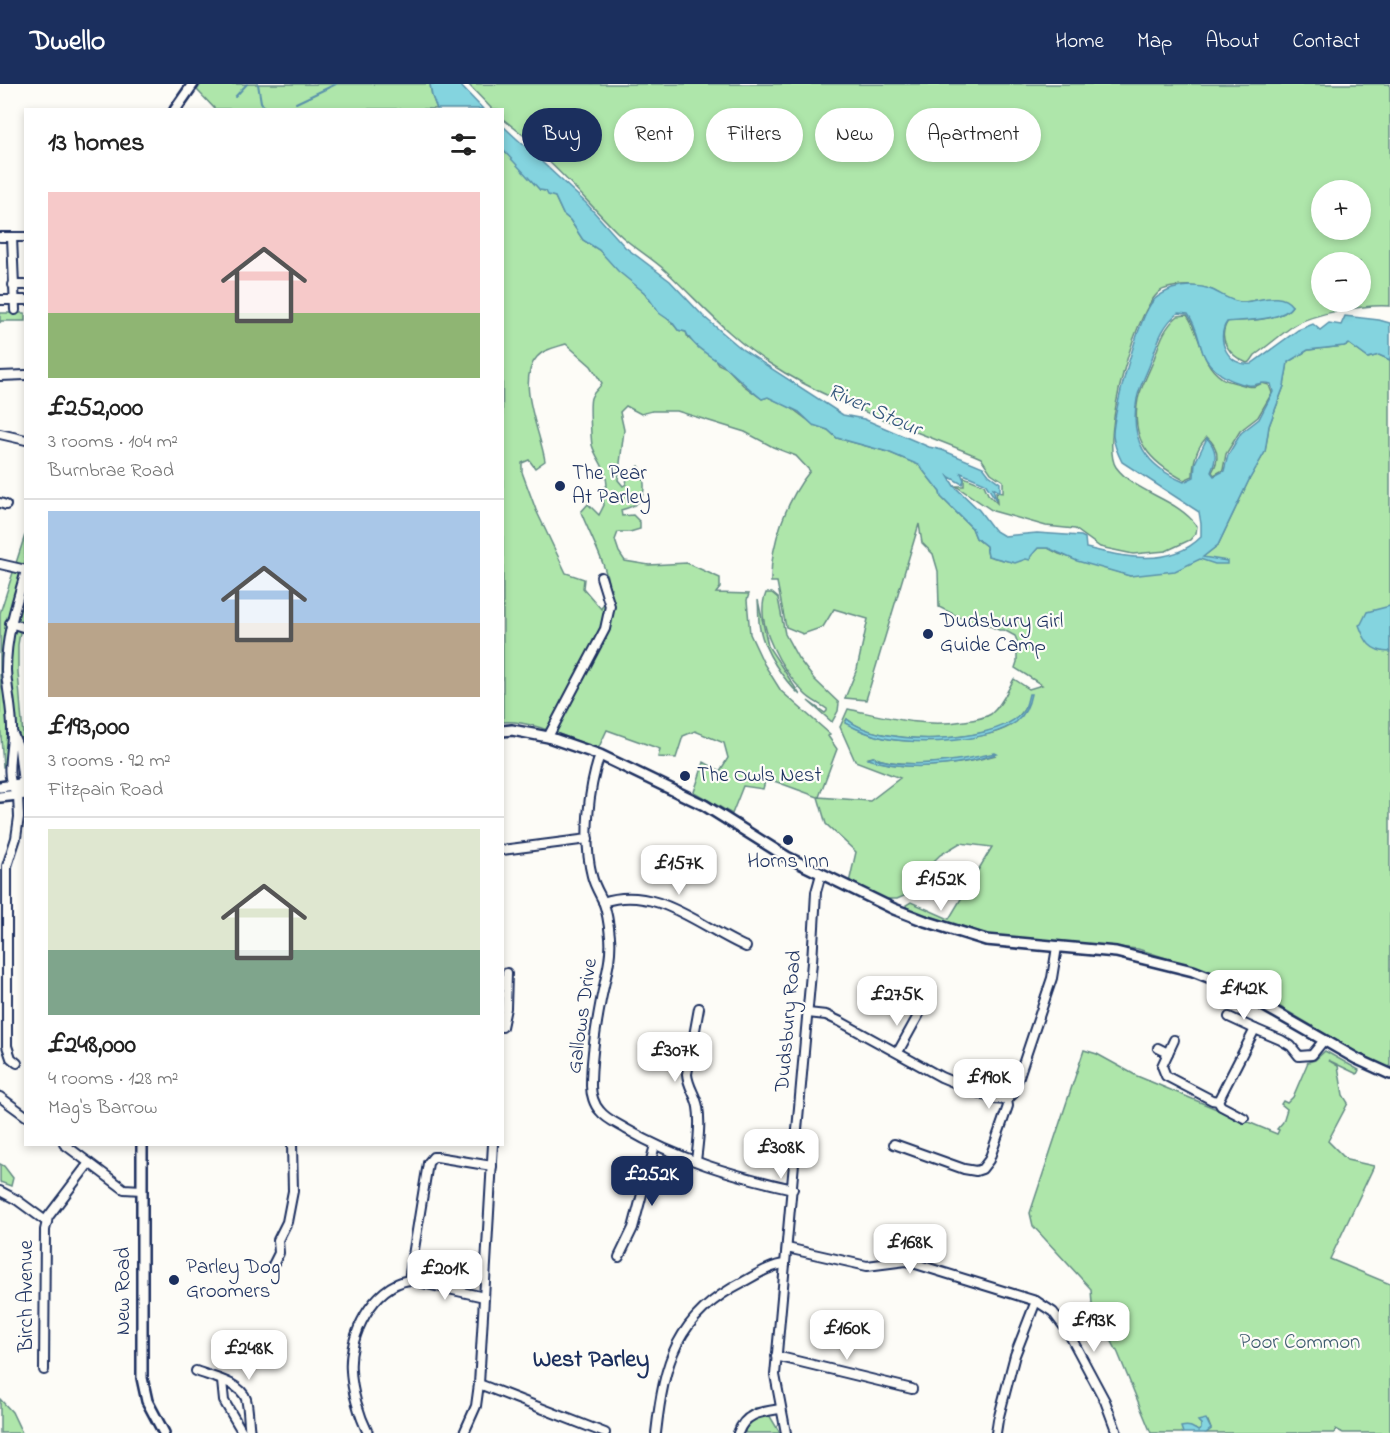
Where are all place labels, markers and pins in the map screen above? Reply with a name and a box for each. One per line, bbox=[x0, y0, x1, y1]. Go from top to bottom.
place label: The Pear At Parley bbox=[572, 459, 651, 515]
marker: The Pear At Parley bbox=[553, 479, 567, 493]
place label: Dudsbury Girl Guide Camp bbox=[939, 607, 1063, 661]
marker: Dudsbury Girl Guide Camp bbox=[921, 627, 935, 641]
place label: The Owls Nest bbox=[697, 761, 822, 791]
marker: The Owls Nest bbox=[678, 769, 692, 783]
marker: Horns Inn bbox=[781, 833, 795, 847]
pin: £157K bbox=[637, 845, 721, 896]
place label: Horns Inn bbox=[747, 847, 829, 877]
pin: £152K bbox=[899, 861, 983, 912]
pin: £142K bbox=[1202, 970, 1286, 1021]
pin: £275K bbox=[855, 976, 939, 1027]
pin: £307K bbox=[633, 1032, 717, 1083]
pin: £190K bbox=[947, 1059, 1031, 1110]
pin: £308K bbox=[739, 1129, 823, 1180]
pin: £252K bbox=[610, 1156, 694, 1207]
pin: £168K bbox=[868, 1224, 952, 1275]
pin: £201K bbox=[403, 1250, 487, 1301]
place label: Parley Dog Groomers bbox=[186, 1253, 280, 1307]
marker: Parley Dog Groomers bbox=[167, 1273, 181, 1287]
pin: £193K bbox=[1052, 1302, 1136, 1353]
pin: £160K bbox=[805, 1310, 889, 1361]
pin: £248K bbox=[207, 1330, 291, 1381]

